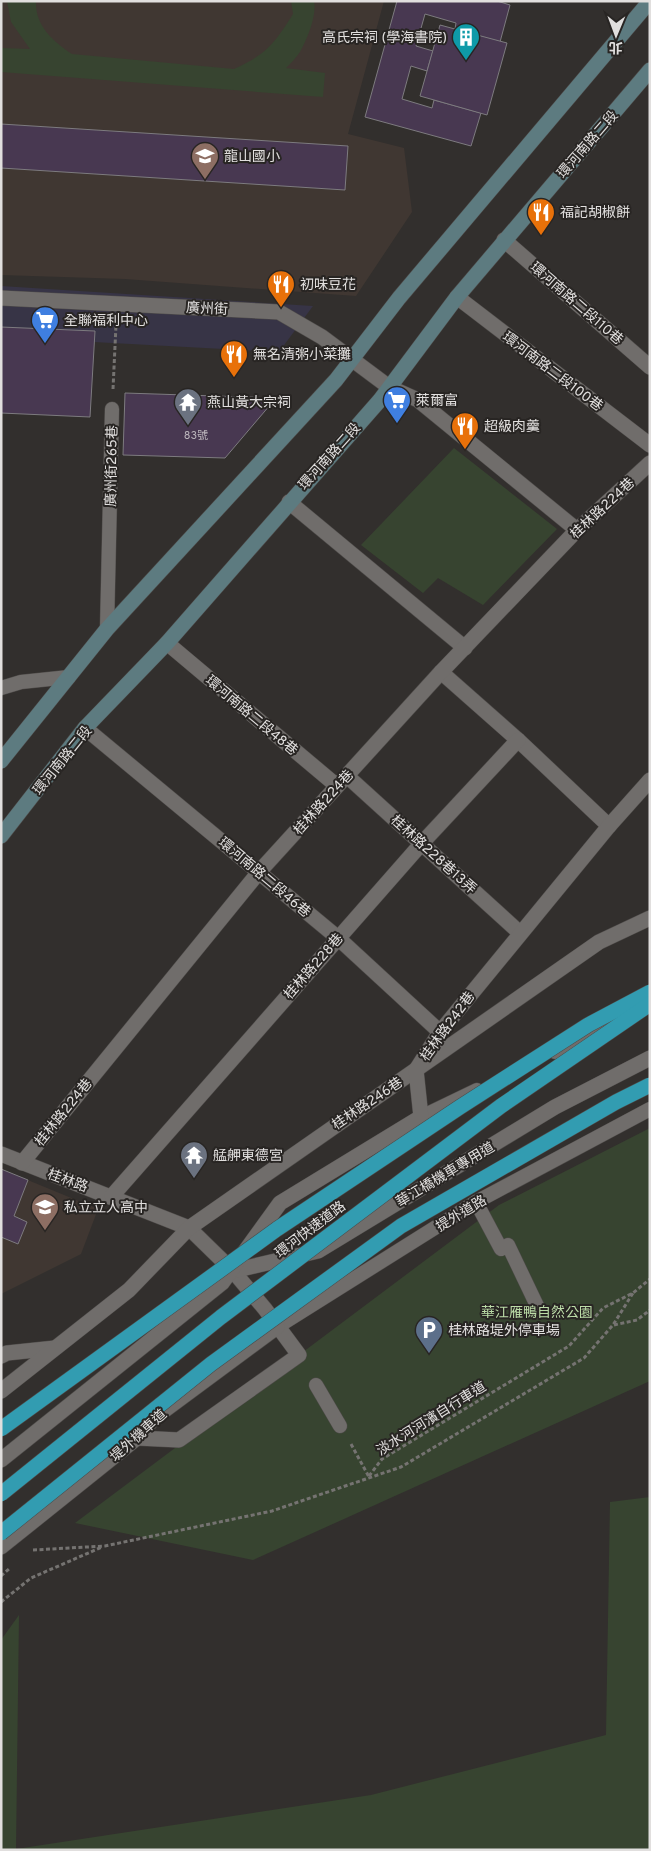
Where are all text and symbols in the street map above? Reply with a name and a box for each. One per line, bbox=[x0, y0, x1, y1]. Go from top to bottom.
north arrow bbox=[591, 10, 641, 60]
building icon: 高氏宗祠 (學海書院) bbox=[451, 22, 481, 61]
place label: 高氏宗祠 (學海書院) bbox=[322, 30, 447, 47]
text: 北 bbox=[609, 38, 623, 55]
street label: 環河南路二段 bbox=[554, 108, 622, 182]
school or university icon: 龍山國小 bbox=[190, 141, 220, 180]
place label: 龍山國小 bbox=[224, 148, 280, 166]
restaurant icon: 福記胡椒餅 bbox=[526, 197, 556, 236]
place label: 福記胡椒餅 bbox=[560, 204, 630, 222]
street label: 環河南路二段110巷 bbox=[526, 259, 626, 349]
restaurant icon: 初味豆花 bbox=[266, 269, 296, 308]
place label: 初味豆花 bbox=[300, 277, 356, 294]
street label: 廣州街 bbox=[186, 299, 228, 319]
supermarket icon: 全聯福利中心 bbox=[30, 305, 60, 344]
place label: 全聯福利中心 bbox=[64, 313, 148, 330]
street label: 環河南路二段100巷 bbox=[499, 329, 606, 415]
restaurant icon: 無名清粥小菜攤 bbox=[219, 339, 249, 378]
place label: 無名清粥小菜攤 bbox=[253, 347, 351, 364]
supermarket icon: 萊爾富 bbox=[382, 385, 412, 424]
temple icon: 燕山黃大宗祠 bbox=[173, 387, 203, 426]
place label: 萊爾富 bbox=[416, 393, 458, 410]
place label: 燕山黃大宗祠 bbox=[207, 395, 291, 412]
restaurant icon: 超級肉羹 bbox=[450, 411, 480, 450]
place label: 超級肉羹 bbox=[484, 419, 540, 436]
street label: 環河南路二段 bbox=[296, 420, 365, 494]
street label: 廣州街265巷 bbox=[102, 425, 122, 507]
house number: 83號 bbox=[184, 429, 208, 443]
street label: 桂林路224巷 bbox=[567, 475, 639, 543]
street label: 環河南路二段48巷 bbox=[201, 673, 301, 760]
street label: 環河南路二段 bbox=[30, 723, 96, 799]
street label: 桂林路224巷 bbox=[290, 767, 358, 839]
street label: 桂林路228巷13弄 bbox=[387, 812, 479, 898]
street label: 環河南路二段46巷 bbox=[215, 835, 314, 922]
street label: 桂林路228巷 bbox=[281, 931, 347, 1003]
street label: 桂林路242巷 bbox=[417, 989, 479, 1065]
street label: 桂林路246巷 bbox=[329, 1074, 406, 1134]
street label: 桂林路224巷 bbox=[32, 1076, 96, 1150]
street label: 華江橋機車專用道 bbox=[393, 1139, 498, 1211]
temple icon: 艋舺東德宮 bbox=[179, 1140, 209, 1179]
place label: 艋舺東德宮 bbox=[213, 1147, 283, 1165]
street label: 桂林路 bbox=[45, 1166, 90, 1197]
school or university icon: 私立立人高中 bbox=[30, 1192, 60, 1231]
street label: 提外道路 bbox=[433, 1192, 490, 1236]
street label: 環河快速道路 bbox=[272, 1197, 350, 1262]
place label: 私立立人高中 bbox=[64, 1200, 148, 1217]
park label: 華江雁鴨自然公園 bbox=[481, 1304, 593, 1322]
parking icon: 桂林路堤外停車場 bbox=[414, 1315, 444, 1354]
place label: 桂林路堤外停車場 bbox=[448, 1322, 560, 1340]
street label: 淡水河河濱自行車道 bbox=[374, 1379, 490, 1460]
street label: 堤外機車道 bbox=[107, 1406, 171, 1466]

